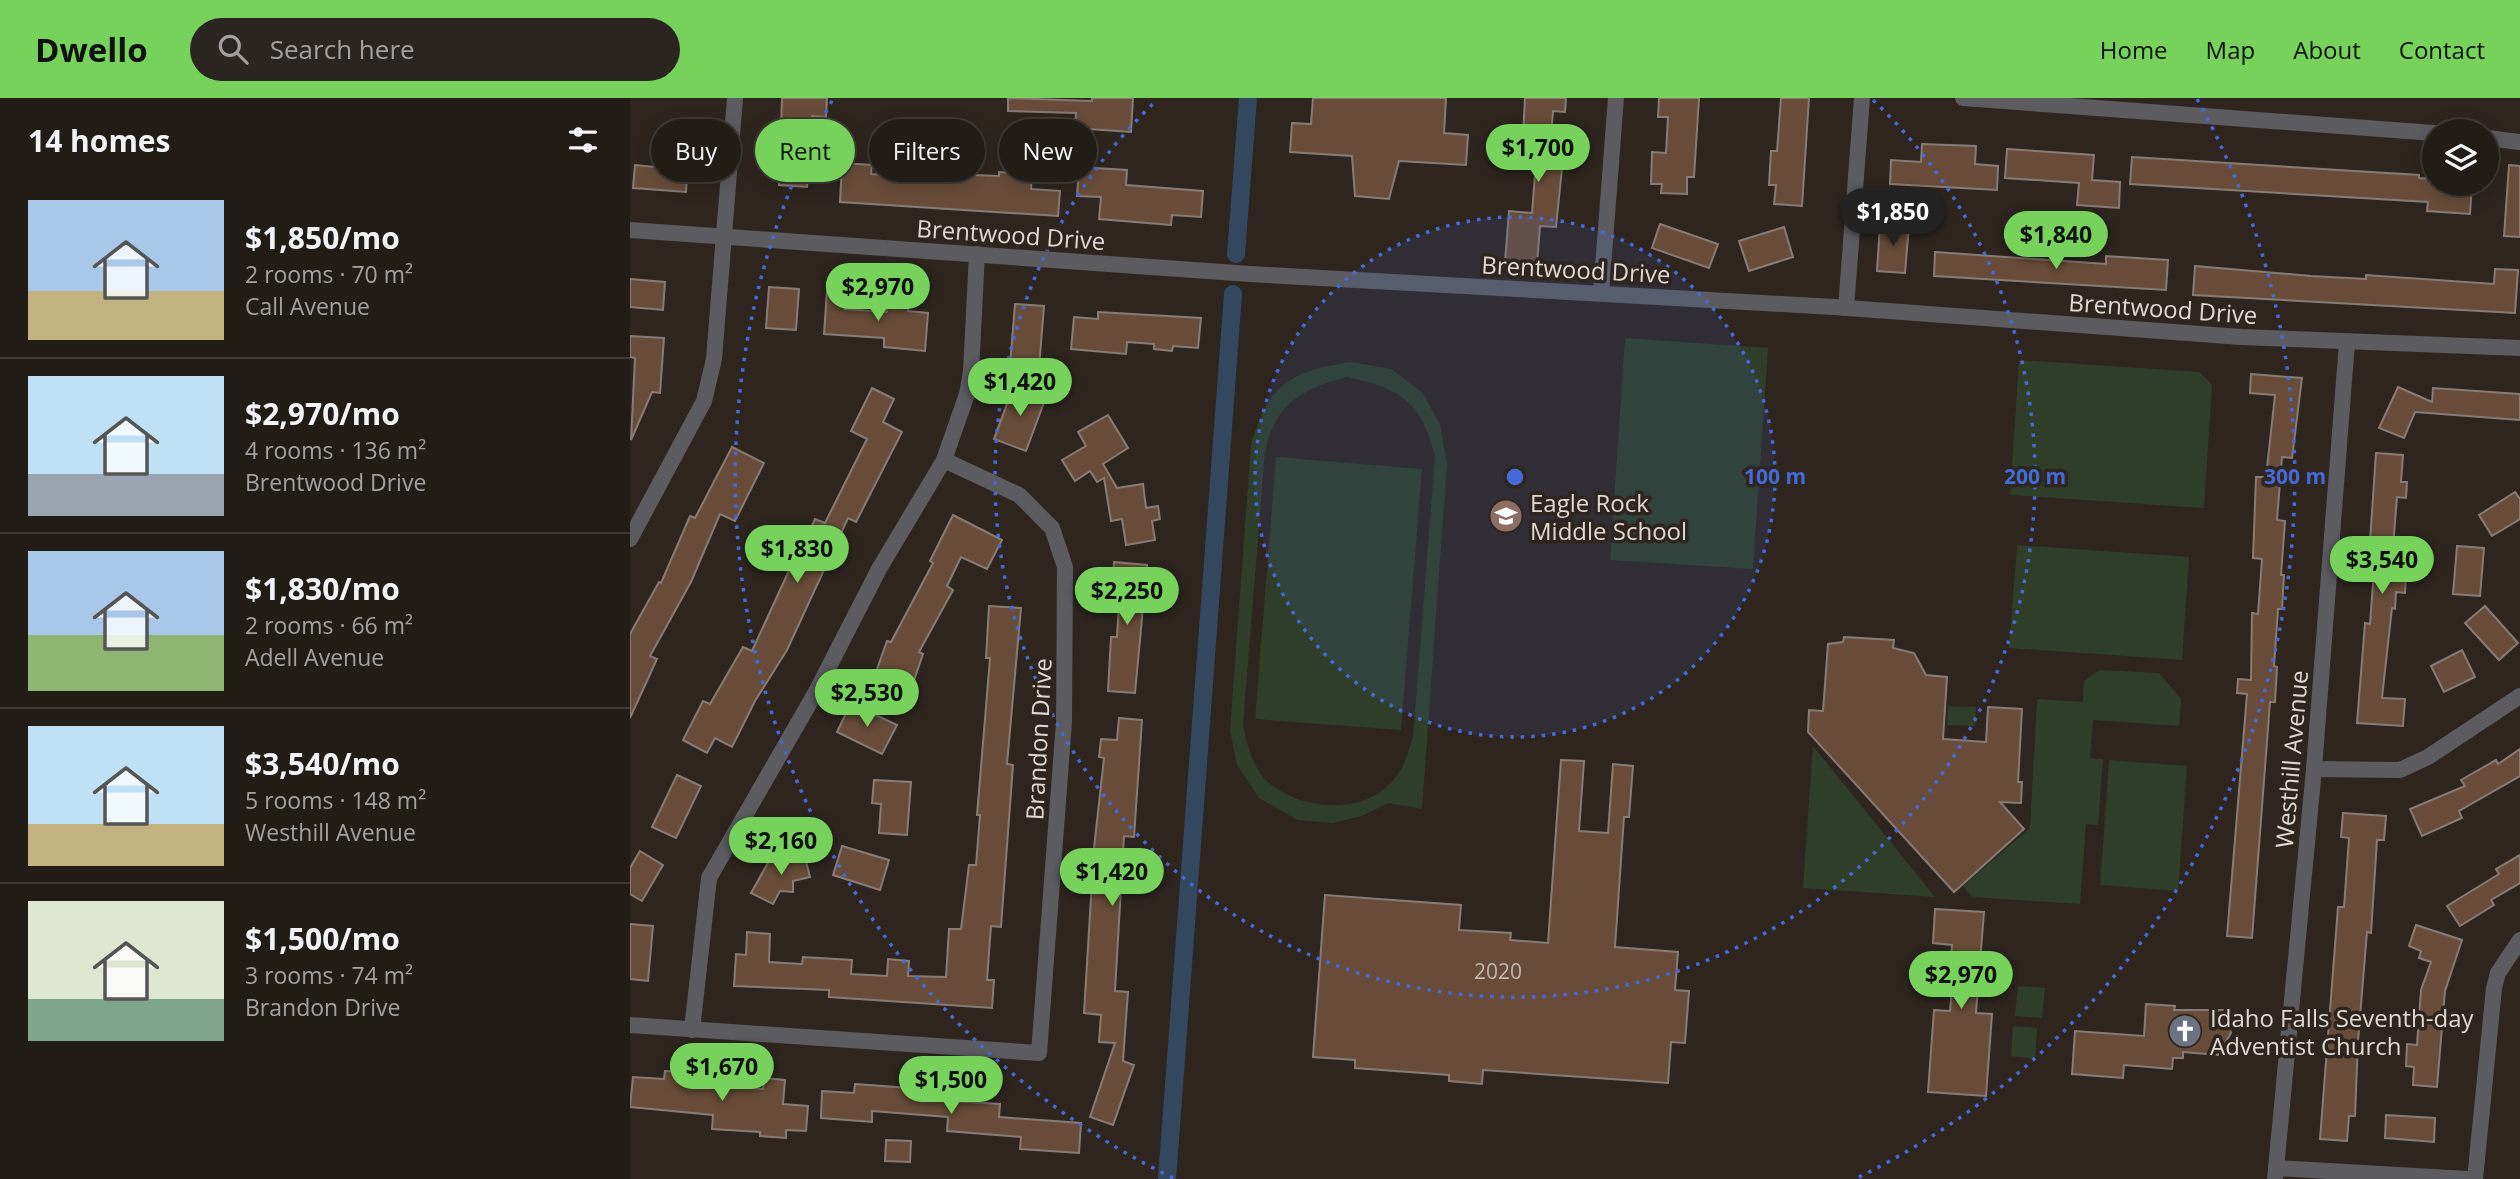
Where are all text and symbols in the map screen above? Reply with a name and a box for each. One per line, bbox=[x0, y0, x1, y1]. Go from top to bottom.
search box bbox=[190, 18, 680, 81]
text: Dwello bbox=[35, 27, 148, 72]
icon: search bbox=[214, 30, 252, 68]
text: Search here bbox=[270, 31, 415, 67]
text: Home bbox=[2100, 33, 2168, 66]
text: Map bbox=[2206, 33, 2255, 66]
text: About bbox=[2293, 33, 2361, 66]
text: Contact bbox=[2399, 33, 2485, 66]
chip: Buy bbox=[651, 119, 741, 182]
chip: Rent bbox=[755, 119, 855, 182]
chip: Filters bbox=[869, 119, 985, 182]
chip: New bbox=[999, 119, 1097, 182]
map controls bbox=[2422, 119, 2499, 196]
button: layers bbox=[2422, 119, 2499, 196]
text: 14 homes bbox=[28, 120, 171, 161]
icon: filters bbox=[564, 121, 602, 159]
pin: $1,700 bbox=[1481, 125, 1595, 184]
text: $1,700 bbox=[1502, 131, 1574, 163]
pin: $1,850 bbox=[1836, 188, 1950, 248]
text: $1,850 bbox=[1857, 195, 1929, 227]
street label: Brentwood Drive bbox=[915, 211, 1107, 257]
pin: $1,840 bbox=[1999, 212, 2113, 271]
text: $1,850/mo bbox=[245, 217, 400, 258]
text: $1,840 bbox=[2020, 218, 2092, 250]
icon: home bbox=[84, 228, 168, 312]
street label: Brentwood Drive bbox=[1481, 248, 1671, 290]
text: 2 rooms · 70 m² bbox=[245, 258, 413, 290]
pin: $2,970 bbox=[821, 264, 935, 323]
text: $2,970 bbox=[842, 270, 914, 302]
street label: Brentwood Drive bbox=[2067, 285, 2259, 331]
text: Call Avenue bbox=[245, 290, 370, 322]
pin: $1,420 bbox=[963, 358, 1077, 418]
text: $1,420 bbox=[984, 365, 1056, 397]
text: $2,970/mo bbox=[245, 393, 400, 434]
icon: home bbox=[84, 404, 168, 488]
text: 4 rooms · 136 m² bbox=[245, 434, 426, 466]
text: 100 m bbox=[1744, 462, 1806, 490]
text: 200 m bbox=[2004, 462, 2066, 490]
text: 300 m bbox=[2264, 462, 2326, 490]
centre of rings bbox=[1503, 465, 1527, 489]
text: Brentwood Drive bbox=[245, 466, 426, 498]
place label: Eagle Rock Middle School bbox=[1530, 486, 1687, 547]
school or university icon: Eagle Rock Middle School bbox=[1487, 497, 1525, 535]
pin: $1,830 bbox=[740, 526, 854, 585]
text: $1,830 bbox=[761, 532, 833, 564]
pin: $3,540 bbox=[2325, 536, 2439, 596]
text: $3,540 bbox=[2346, 543, 2418, 575]
text: $1,830/mo bbox=[245, 568, 400, 609]
pin: $2,250 bbox=[1070, 568, 1184, 627]
text: $2,250 bbox=[1091, 574, 1163, 606]
icon: home bbox=[84, 579, 168, 663]
text: 2 rooms · 66 m² bbox=[245, 609, 413, 641]
text: Adell Avenue bbox=[245, 641, 384, 673]
street label: Brandon Drive bbox=[1017, 657, 1059, 821]
street label: Westhill Avenue bbox=[2267, 669, 2315, 849]
pin: $2,530 bbox=[810, 670, 924, 729]
text: $2,530 bbox=[831, 676, 903, 708]
text: $3,540/mo bbox=[245, 743, 400, 784]
icon: home bbox=[84, 754, 168, 838]
text: 5 rooms · 148 m² bbox=[245, 784, 426, 816]
text: Westhill Avenue bbox=[245, 816, 416, 848]
pin: $2,160 bbox=[724, 818, 838, 877]
text: $2,160 bbox=[745, 824, 817, 856]
pin: $1,420 bbox=[1055, 848, 1169, 908]
text: $1,420 bbox=[1076, 855, 1148, 887]
text: $1,500/mo bbox=[245, 918, 400, 959]
icon: home bbox=[84, 929, 168, 1013]
pin: $2,970 bbox=[1904, 951, 2018, 1011]
house number: 2020 bbox=[1474, 957, 1522, 985]
text: $2,970 bbox=[1925, 958, 1997, 990]
text: 3 rooms · 74 m² bbox=[245, 959, 413, 991]
text: Brandon Drive bbox=[245, 991, 400, 1023]
place label: Idaho Falls Seventh-day Adventist Church bbox=[2210, 1001, 2474, 1062]
church icon: Idaho Falls Seventh-day Adventist Church bbox=[2166, 1012, 2204, 1050]
pin: $1,670 bbox=[665, 1044, 779, 1103]
text: $1,670 bbox=[686, 1050, 758, 1082]
pin: $1,500 bbox=[894, 1056, 1008, 1116]
text: $1,500 bbox=[915, 1063, 987, 1095]

